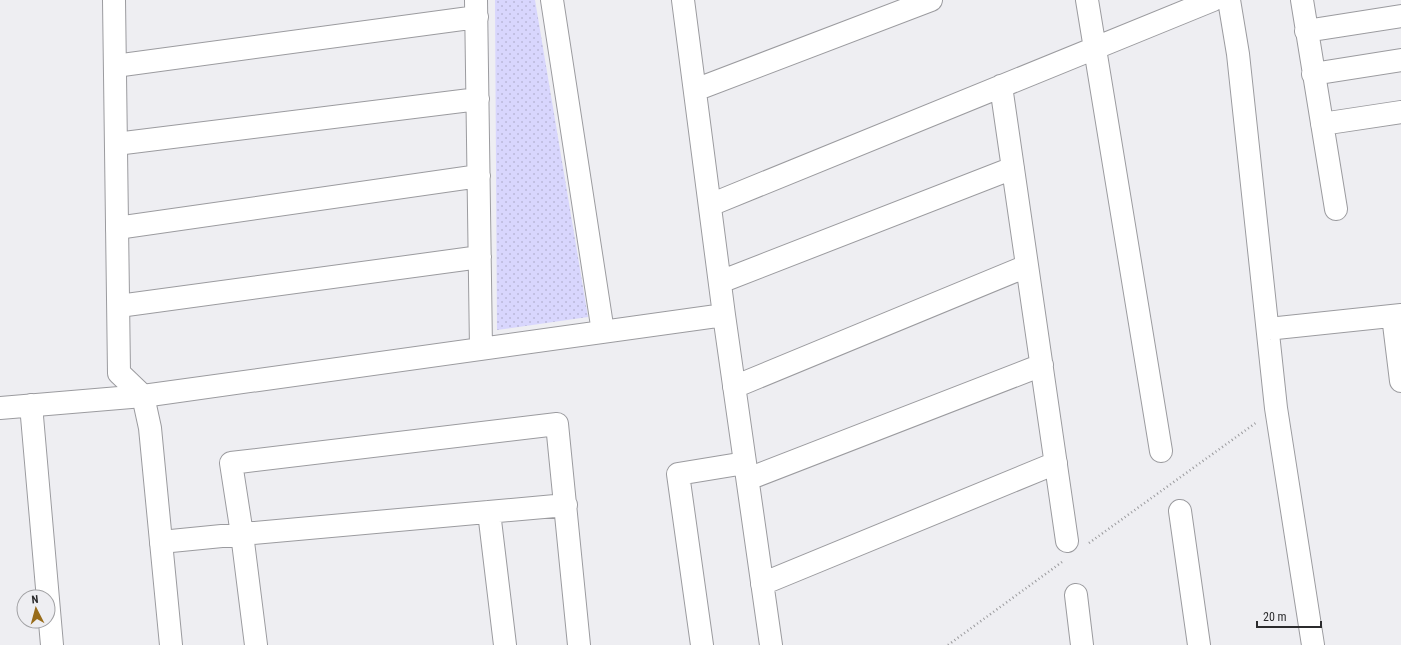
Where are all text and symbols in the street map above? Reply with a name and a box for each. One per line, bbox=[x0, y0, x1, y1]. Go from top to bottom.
north arrow bbox=[16, 589, 56, 629]
text: N bbox=[31, 593, 39, 606]
scale bar bbox=[1257, 603, 1321, 629]
text: 20 m bbox=[1263, 610, 1287, 624]

